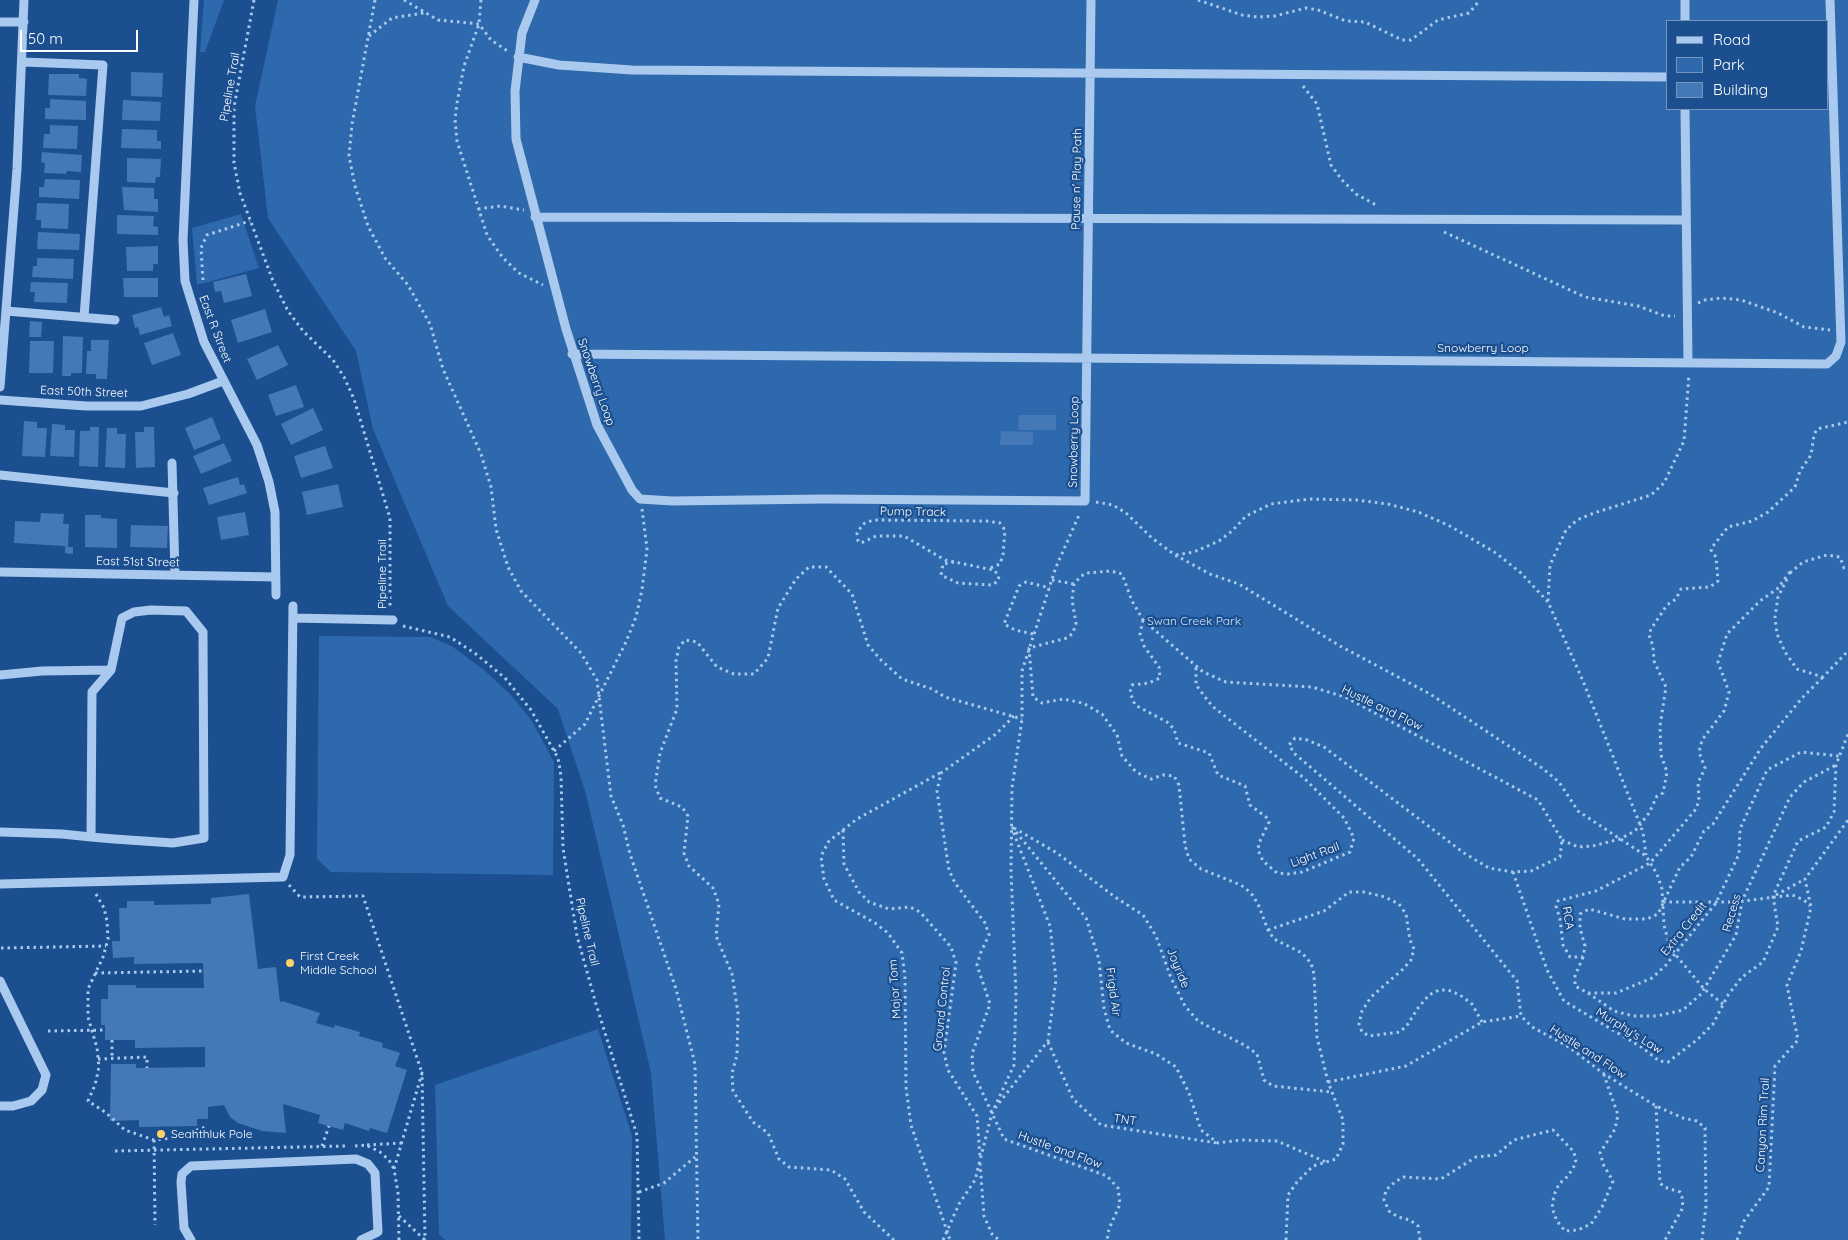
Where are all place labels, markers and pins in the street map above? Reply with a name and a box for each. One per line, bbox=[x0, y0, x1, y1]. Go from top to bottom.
place label: First Creek Middle School bbox=[300, 949, 377, 977]
marker: First Creek Middle School bbox=[284, 957, 296, 969]
place label: Seahthluk Pole bbox=[171, 1127, 252, 1141]
marker: Seahthluk Pole bbox=[155, 1128, 167, 1140]

